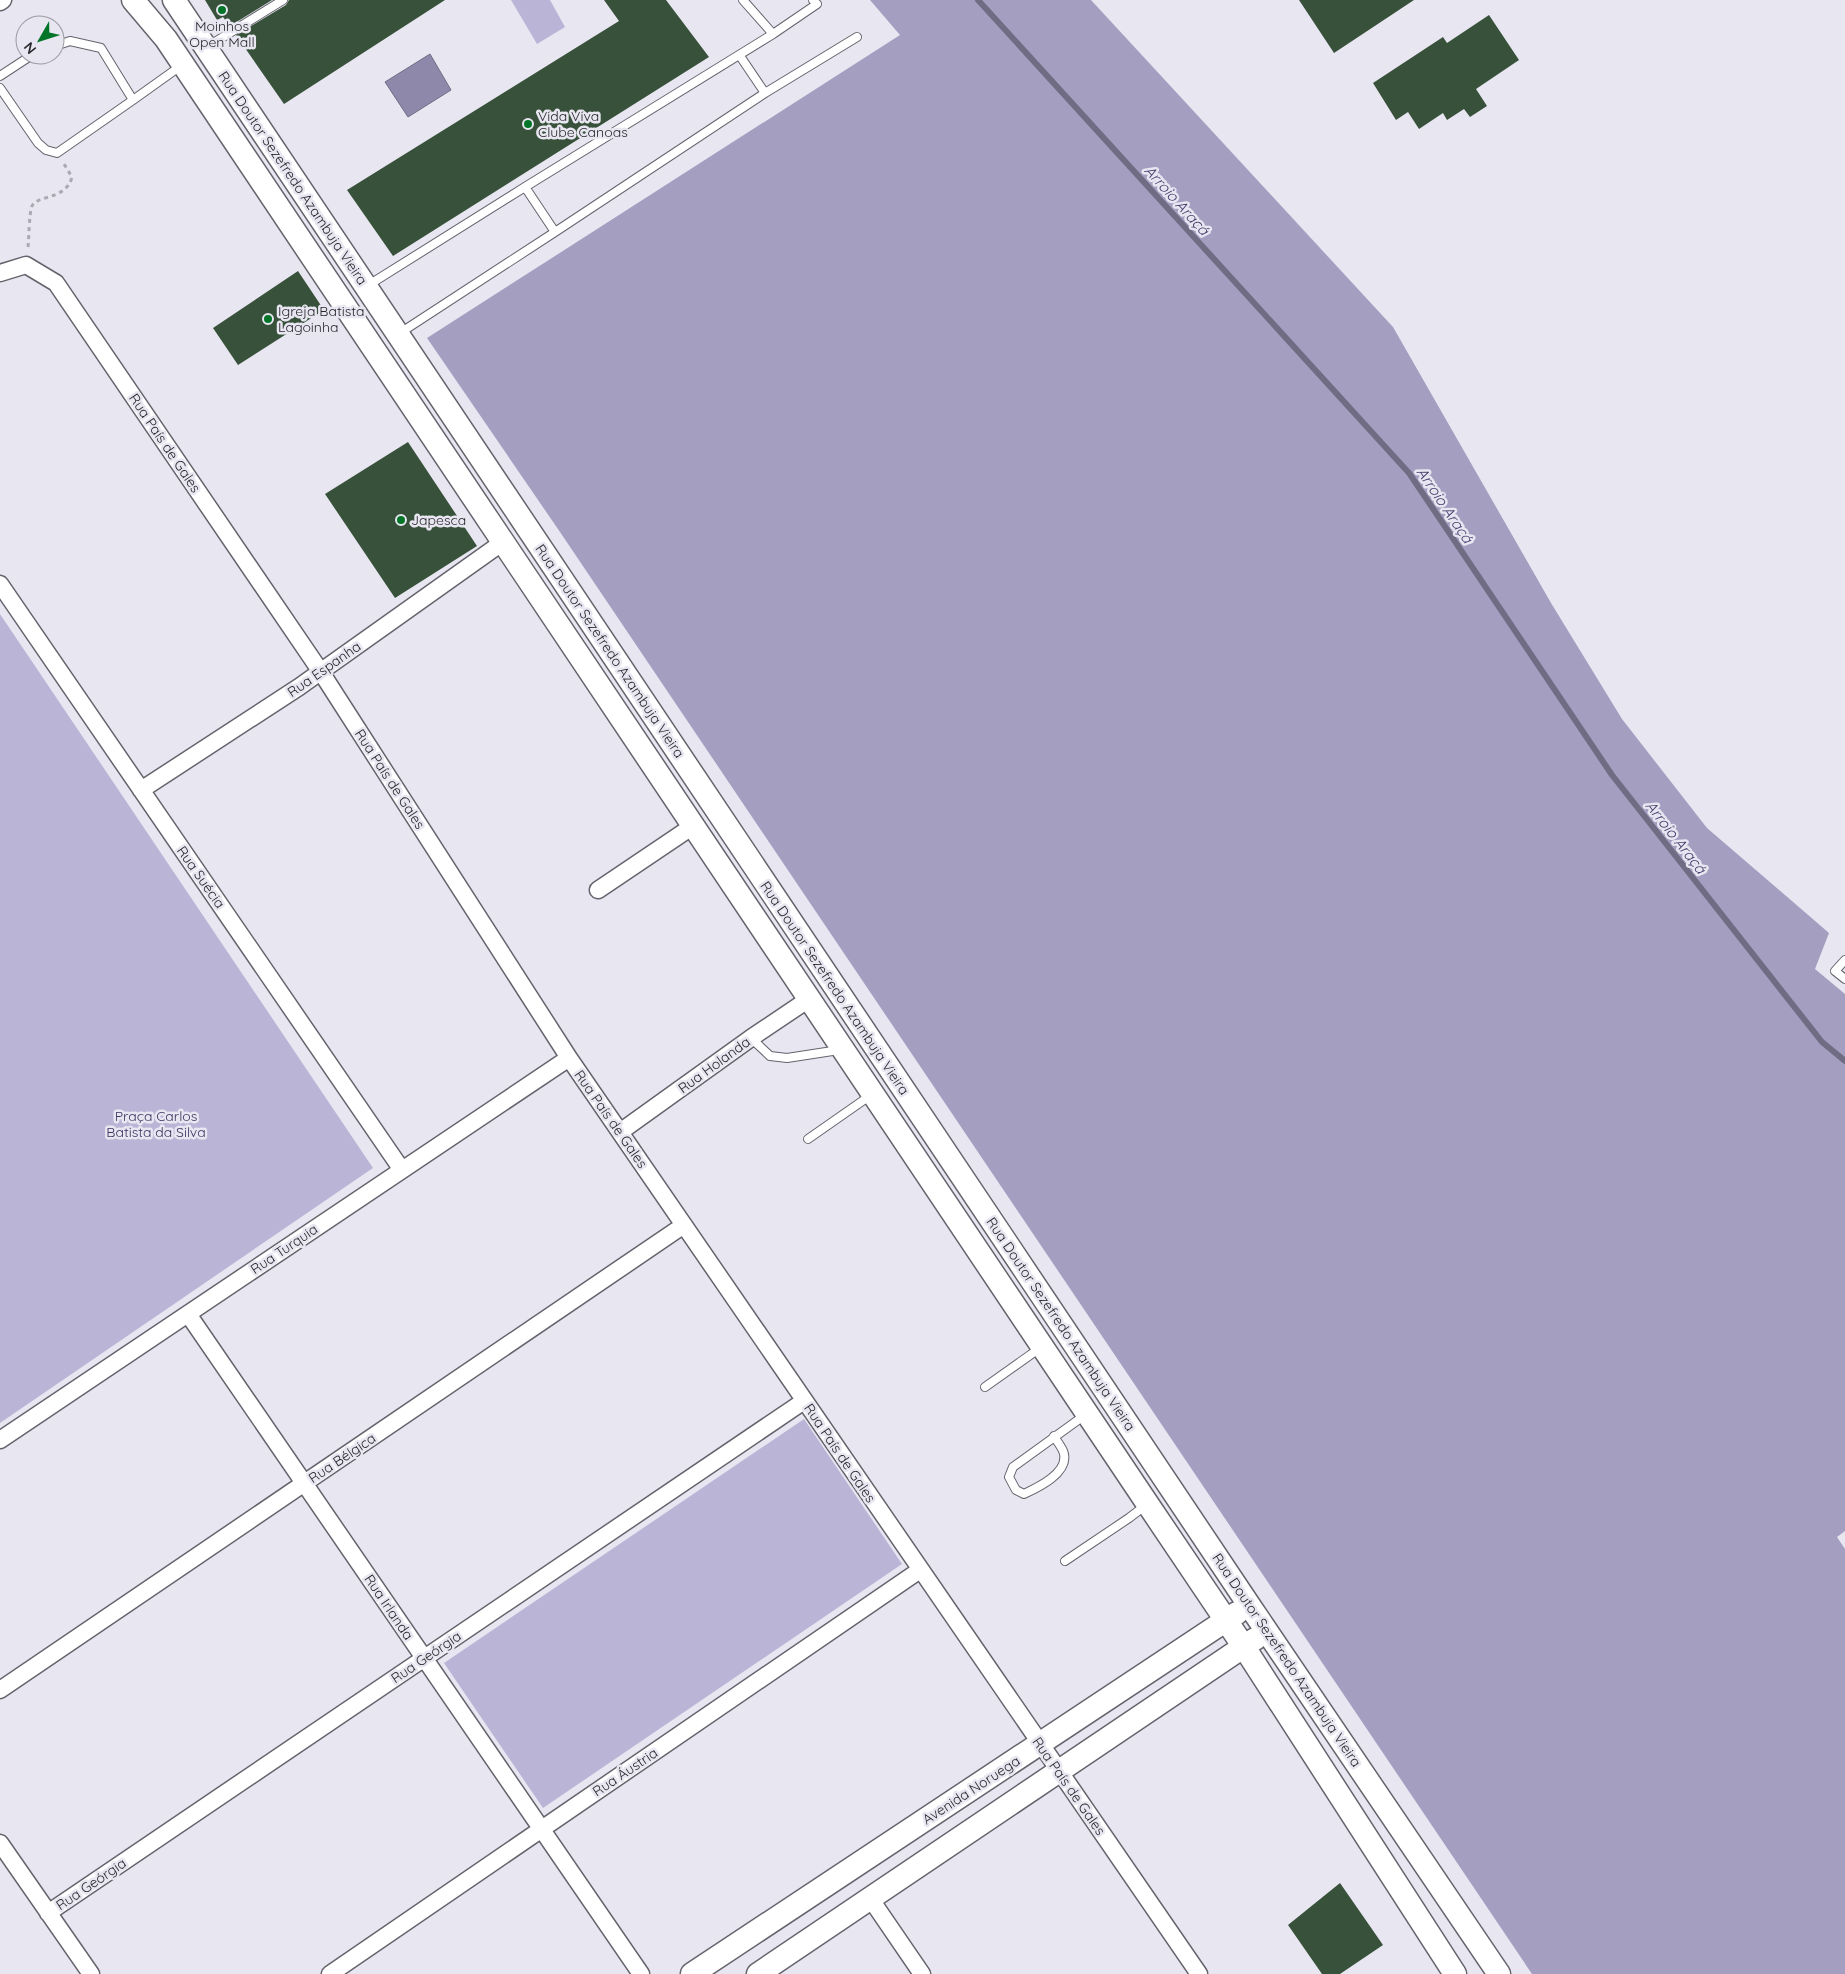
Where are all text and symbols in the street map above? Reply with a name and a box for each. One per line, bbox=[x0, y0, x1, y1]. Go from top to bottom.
marker: Moinhos Open Mall bbox=[216, 4, 228, 16]
north arrow bbox=[15, 15, 65, 65]
place label: Moinhos Open Mall bbox=[189, 17, 255, 51]
text: N bbox=[20, 39, 40, 58]
street label: Rua Doutor Sezefredo Azambuja Vieira bbox=[215, 68, 371, 288]
place label: Vida Viva Clube Canoas bbox=[538, 107, 628, 141]
marker: Vida Viva Clube Canoas bbox=[522, 118, 534, 130]
water label: Arroio Araçá bbox=[1141, 161, 1214, 240]
place label: Igreja Batista Lagoinha bbox=[278, 302, 364, 336]
marker: Igreja Batista Lagoinha bbox=[262, 313, 274, 325]
street label: Rua País de Gales bbox=[125, 390, 205, 496]
water label: Arroio Araçá bbox=[1413, 463, 1478, 547]
place label: Japesca bbox=[411, 511, 466, 529]
marker: Japesca bbox=[395, 514, 407, 526]
street label: Rua Doutor Sezefredo Azambuja Vieira bbox=[532, 541, 688, 761]
street label: Rua Espanha bbox=[284, 637, 364, 701]
street label: Rua País de Gales bbox=[351, 726, 429, 832]
water label: Arroio Araçá bbox=[1642, 797, 1711, 878]
street label: Rua Suécia bbox=[173, 842, 229, 912]
street label: Rua Doutor Sezefredo Azambuja Vieira bbox=[757, 878, 913, 1098]
street label: Rua Holanda bbox=[674, 1033, 754, 1097]
street label: Rua País de Gales bbox=[570, 1066, 652, 1172]
park label: Praça Carlos Batista da Silva bbox=[106, 1107, 206, 1141]
street label: Rua Doutor Sezefredo Azambuja Vieira bbox=[983, 1214, 1139, 1434]
street label: Rua Turquia bbox=[247, 1220, 321, 1278]
street label: Rua País de Gales bbox=[800, 1400, 880, 1506]
street label: Rua Bélgica bbox=[305, 1429, 379, 1487]
street label: Rua Doutor Sezefredo Azambuja Vieira bbox=[1209, 1550, 1365, 1770]
street label: Rua Irlanda bbox=[361, 1571, 417, 1643]
street label: Rua Geórgia bbox=[387, 1627, 465, 1687]
street label: Rua País de Gales bbox=[1028, 1733, 1110, 1839]
street label: Rua Áustria bbox=[589, 1744, 661, 1800]
street label: Avenida Noruega bbox=[919, 1752, 1023, 1828]
street label: Rua Geórgia bbox=[52, 1854, 130, 1914]

